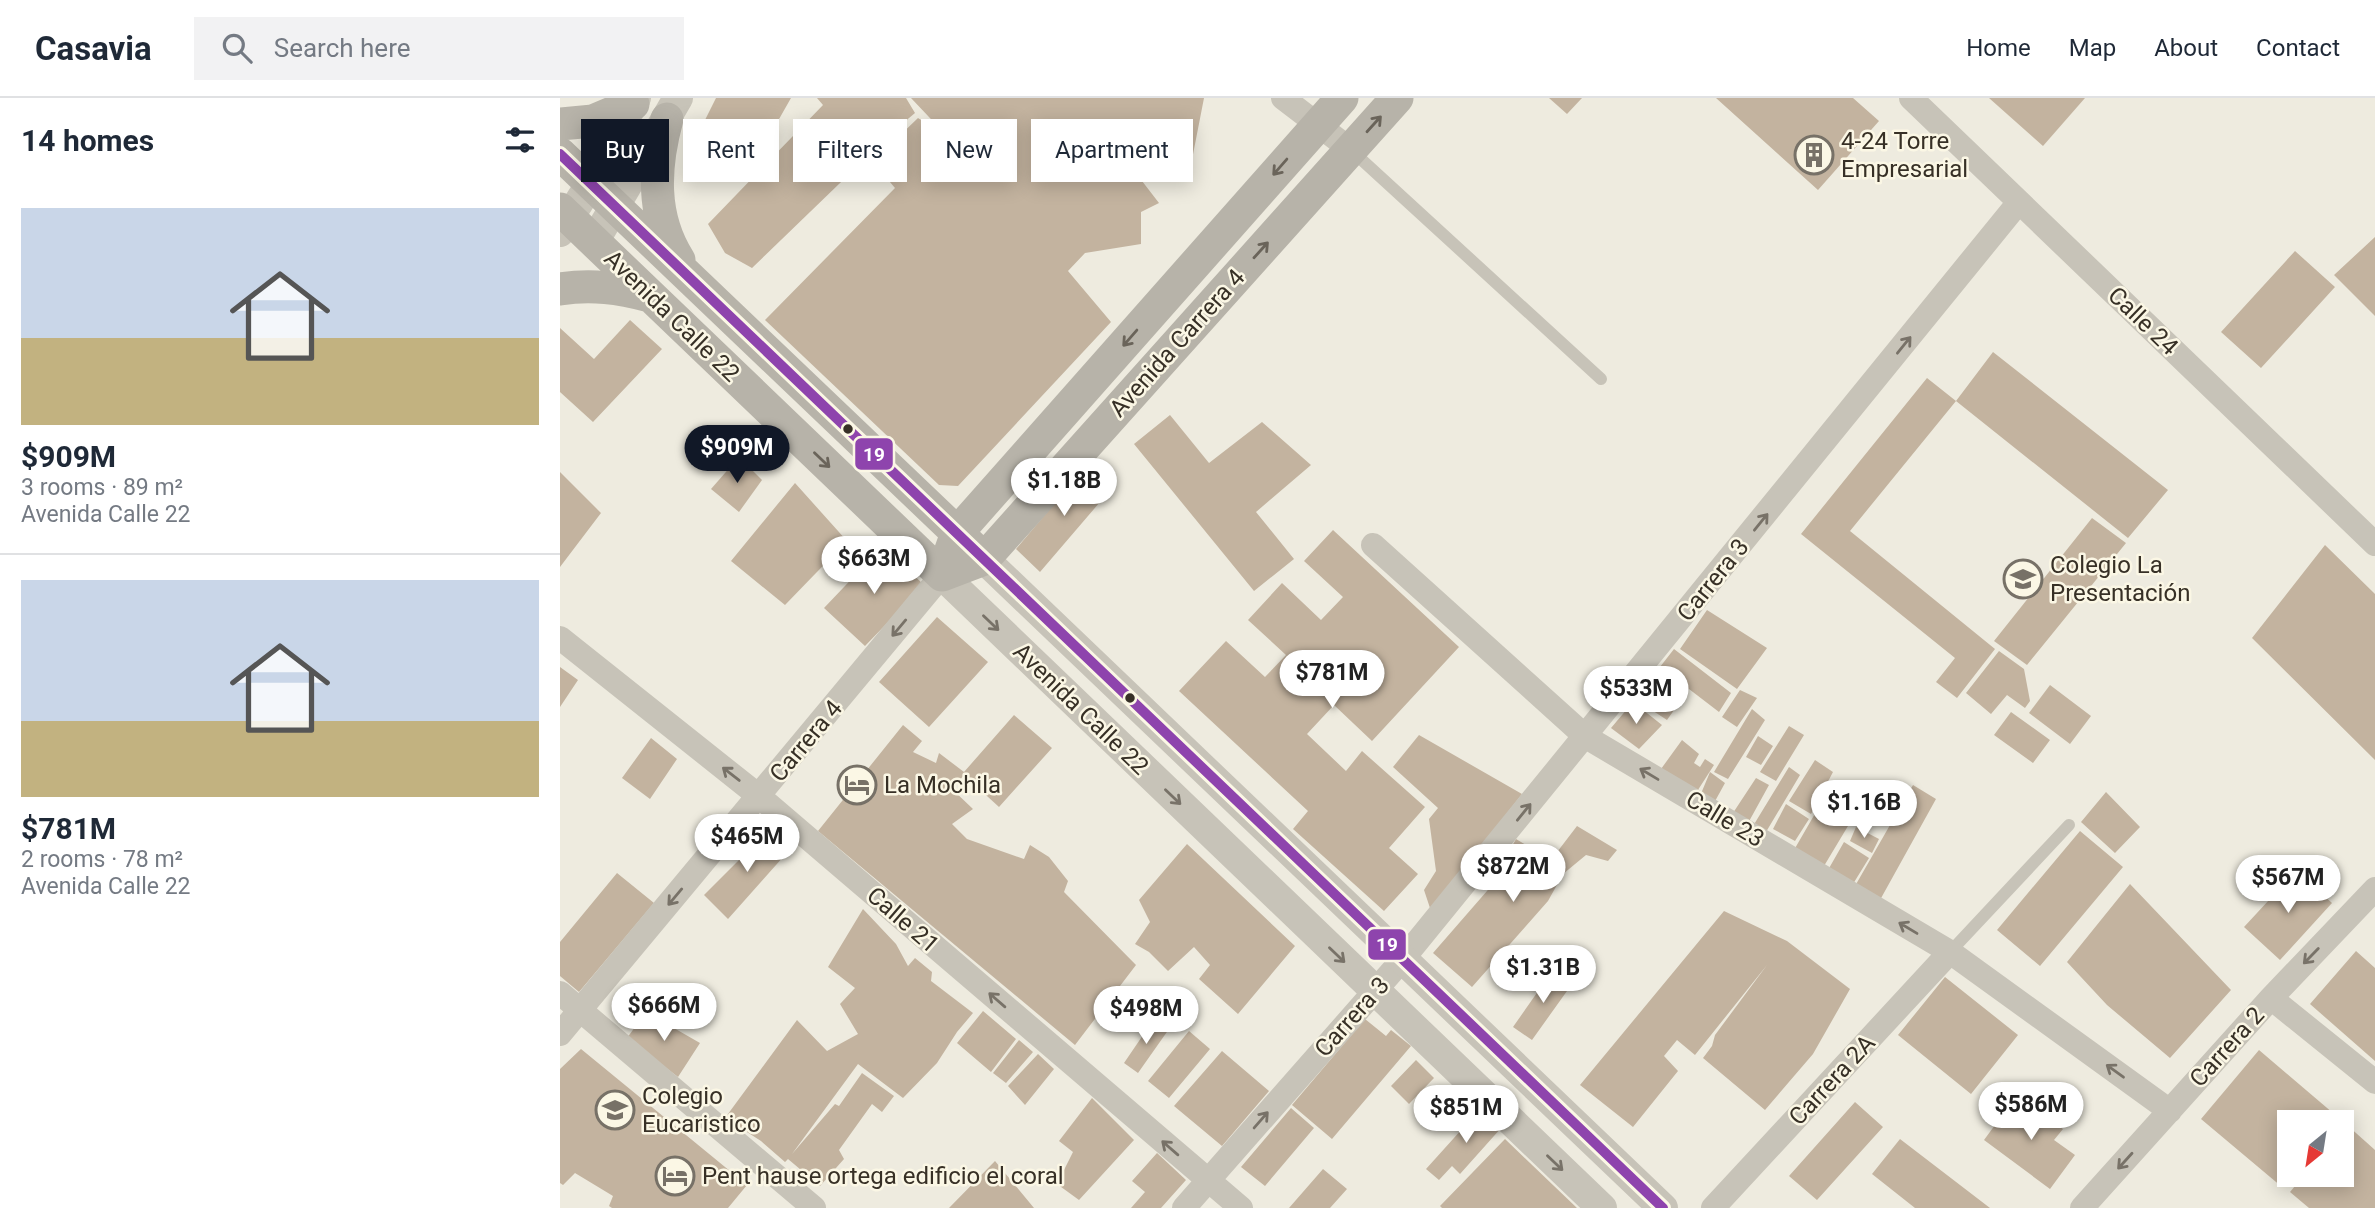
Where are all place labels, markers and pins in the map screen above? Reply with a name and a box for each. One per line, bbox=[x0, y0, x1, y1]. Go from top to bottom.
place label: 4-24 Torre Empresarial bbox=[1841, 127, 1968, 183]
building icon: 4-24 Torre Empresarial bbox=[1793, 134, 1835, 176]
unlabelled marker bbox=[841, 422, 855, 436]
pin: $909M bbox=[688, 426, 786, 485]
pin: $1.18B bbox=[1007, 458, 1121, 518]
pin: $663M bbox=[825, 536, 923, 596]
place label: Colegio La Presentación bbox=[2050, 551, 2190, 607]
school or university icon: Colegio La Presentación bbox=[2002, 558, 2044, 600]
pin: $781M bbox=[1283, 650, 1381, 710]
pin: $533M bbox=[1587, 666, 1685, 726]
unlabelled marker bbox=[1123, 691, 1137, 705]
hotel icon: La Mochila bbox=[836, 764, 878, 806]
place label: La Mochila bbox=[884, 771, 1001, 799]
pin: $1.16B bbox=[1807, 780, 1921, 840]
pin: $465M bbox=[698, 814, 796, 874]
pin: $872M bbox=[1464, 844, 1562, 904]
pin: $567M bbox=[2239, 856, 2337, 915]
pin: $1.31B bbox=[1486, 946, 1600, 1005]
pin: $666M bbox=[615, 984, 713, 1043]
pin: $498M bbox=[1097, 986, 1195, 1046]
place label: Colegio Eucaristico bbox=[642, 1082, 761, 1138]
pin: $586M bbox=[1982, 1082, 2080, 1142]
pin: $851M bbox=[1417, 1086, 1515, 1145]
school or university icon: Colegio Eucaristico bbox=[594, 1089, 636, 1131]
hotel icon: Pent hause ortega edificio el coral bbox=[654, 1155, 696, 1197]
place label: Pent hause ortega edificio el coral bbox=[702, 1162, 1064, 1190]

